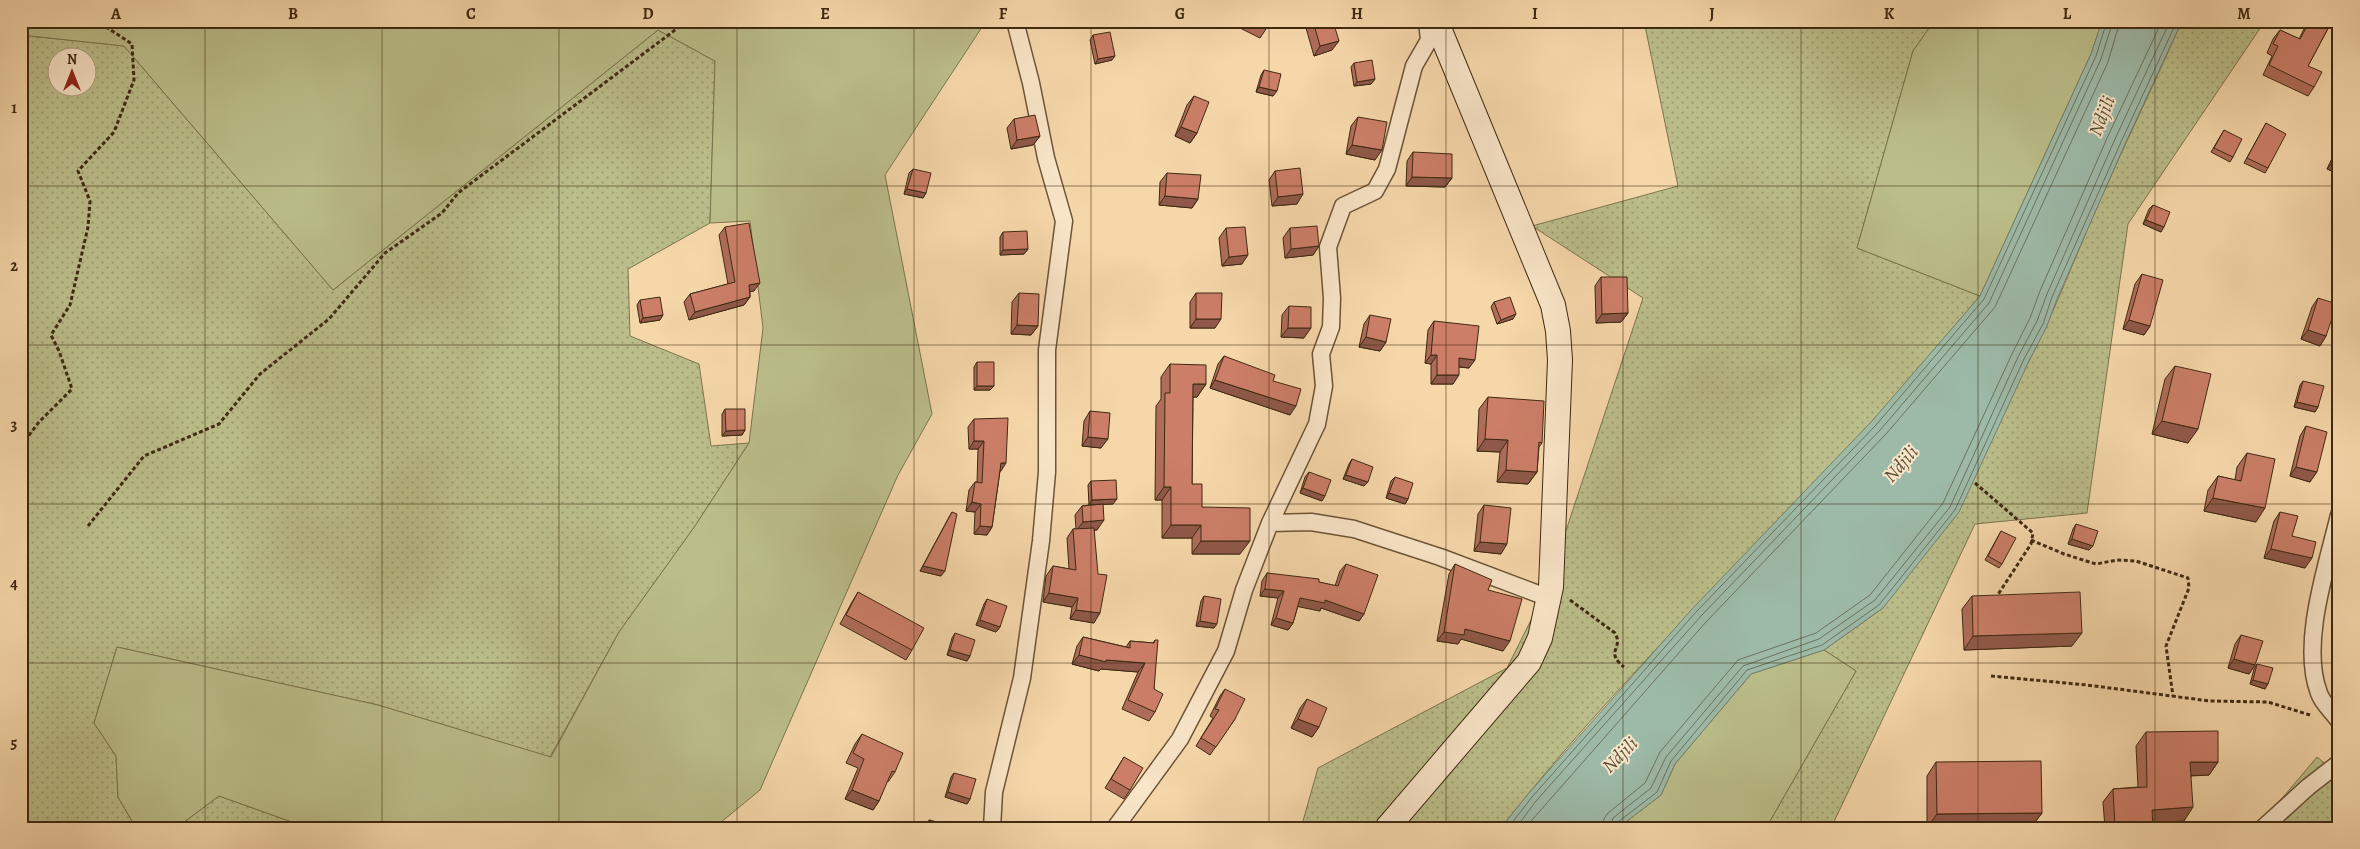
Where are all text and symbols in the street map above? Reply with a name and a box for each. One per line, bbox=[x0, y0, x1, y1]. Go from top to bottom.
text: A bbox=[110, 3, 122, 25]
text: B bbox=[288, 3, 298, 25]
text: C bbox=[466, 3, 476, 25]
text: D bbox=[642, 3, 654, 25]
text: E bbox=[820, 3, 830, 25]
text: F bbox=[999, 3, 1008, 25]
text: G bbox=[1175, 3, 1185, 25]
text: H bbox=[1351, 3, 1363, 25]
text: I bbox=[1532, 3, 1538, 25]
text: J bbox=[1709, 3, 1715, 25]
text: K bbox=[1884, 3, 1895, 25]
text: L bbox=[2063, 3, 2072, 25]
text: M bbox=[2237, 3, 2251, 25]
north arrow bbox=[48, 48, 98, 98]
text: N bbox=[67, 50, 77, 69]
water label: Ndjili bbox=[2082, 92, 2122, 140]
text: 1 bbox=[11, 97, 17, 119]
text: 2 bbox=[10, 255, 18, 277]
text: 3 bbox=[11, 414, 18, 436]
water label: Ndjili bbox=[1878, 440, 1924, 488]
text: 4 bbox=[10, 573, 18, 595]
water label: Ndjili bbox=[1596, 731, 1644, 779]
text: 5 bbox=[11, 732, 18, 754]

